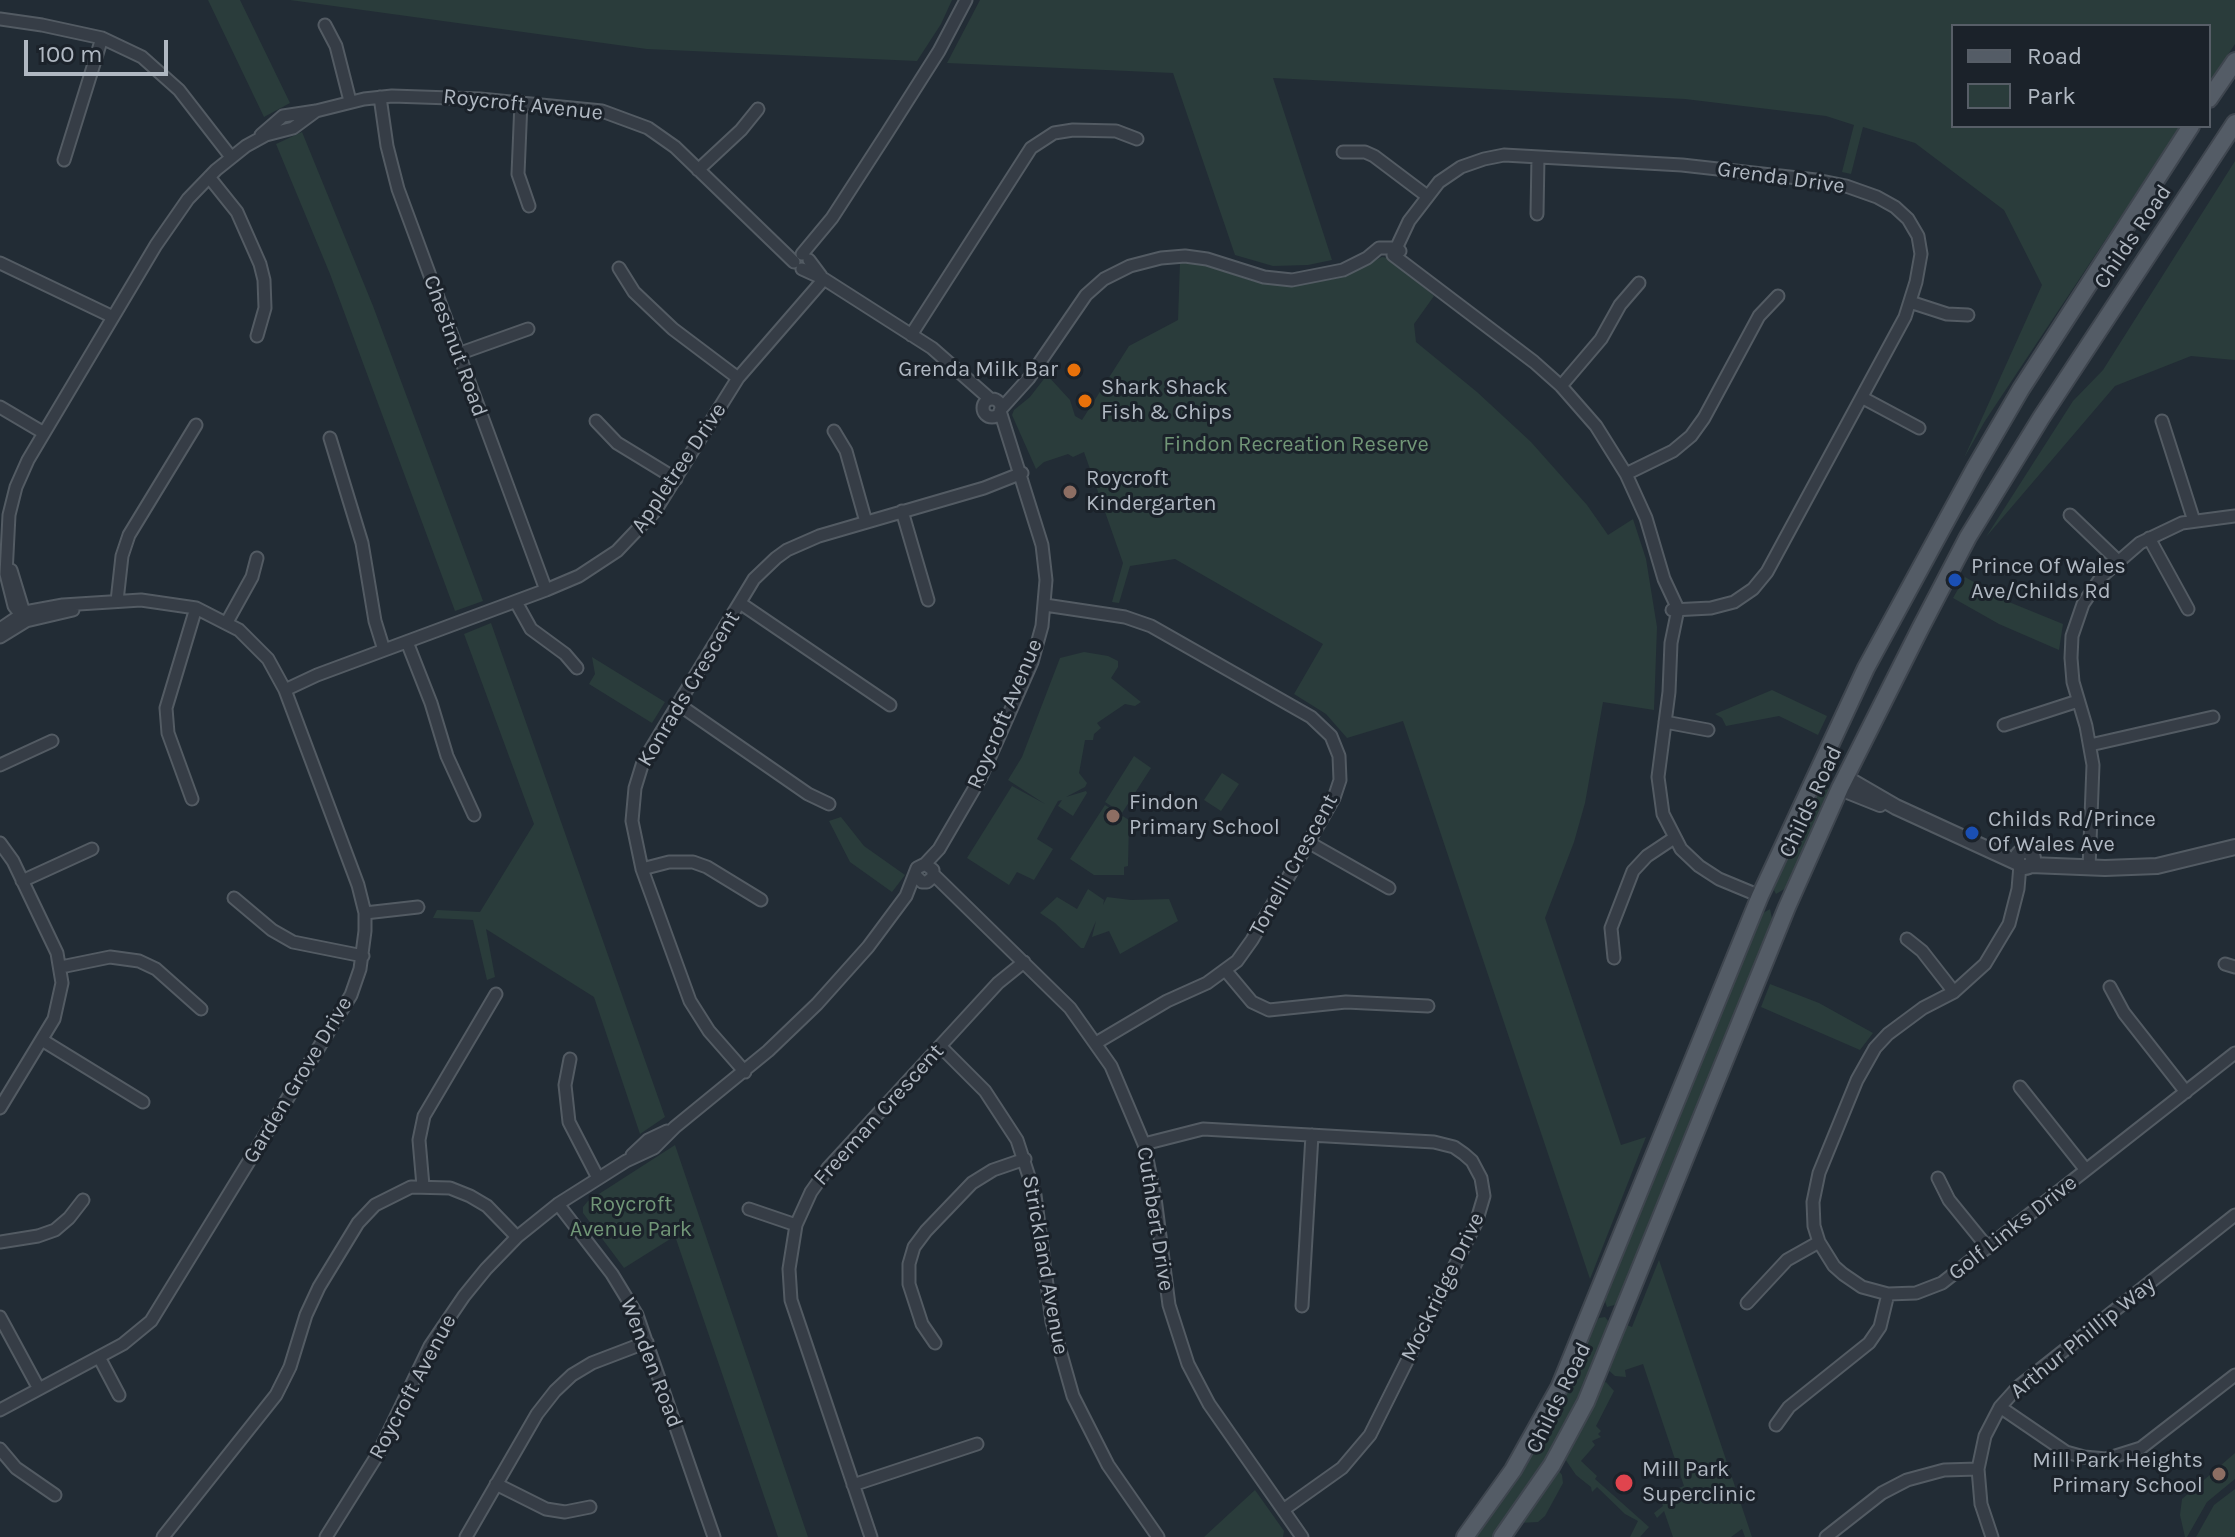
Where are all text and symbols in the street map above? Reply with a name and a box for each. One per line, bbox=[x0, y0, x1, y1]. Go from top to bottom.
scale bar bbox=[28, 24, 172, 74]
legend bbox=[1951, 24, 2211, 128]
text: 100 m bbox=[38, 40, 103, 68]
text: Road bbox=[2027, 42, 2082, 70]
text: Park bbox=[2027, 82, 2076, 110]
street label: Roycroft Avenue bbox=[442, 83, 604, 127]
street label: Grenda Drive bbox=[1716, 156, 1846, 200]
street label: Childs Road bbox=[2089, 180, 2177, 294]
street label: Chestnut Road bbox=[417, 272, 493, 420]
place label: Grenda Milk Bar bbox=[898, 357, 1058, 383]
marker: Grenda Milk Bar bbox=[1065, 361, 1083, 379]
place label: Shark Shack Fish & Chips bbox=[1101, 375, 1232, 426]
marker: Shark Shack Fish & Chips bbox=[1076, 392, 1094, 410]
street label: Appletree Drive bbox=[626, 398, 732, 538]
park label: Findon Recreation Reserve bbox=[1163, 432, 1429, 458]
place label: Roycroft Kindergarten bbox=[1086, 466, 1216, 518]
marker: Roycroft Kindergarten bbox=[1061, 483, 1079, 501]
place label: Prince Of Wales Ave/Childs Rd bbox=[1971, 554, 2126, 606]
marker: Prince Of Wales Ave/Childs Rd bbox=[1946, 571, 1964, 589]
street label: Konrads Crescent bbox=[632, 606, 746, 772]
street label: Roycroft Avenue bbox=[961, 635, 1049, 793]
street label: Childs Road bbox=[1774, 742, 1848, 862]
street label: Tonelli Crescent bbox=[1244, 789, 1344, 941]
place label: Findon Primary School bbox=[1129, 790, 1280, 842]
marker: Findon Primary School bbox=[1104, 807, 1122, 825]
place label: Childs Rd/Prince Of Wales Ave bbox=[1988, 807, 2156, 858]
marker: Childs Rd/Prince Of Wales Ave bbox=[1963, 824, 1981, 842]
street label: Garden Grove Drive bbox=[238, 992, 358, 1168]
street label: Freeman Crescent bbox=[808, 1039, 950, 1191]
street label: Cuthbert Drive bbox=[1131, 1145, 1179, 1293]
street label: Golf Links Drive bbox=[1943, 1170, 2083, 1286]
street label: Strickland Avenue bbox=[1016, 1173, 1074, 1357]
park label: Roycroft Avenue Park bbox=[570, 1192, 692, 1244]
street label: Mockridge Drive bbox=[1396, 1208, 1490, 1366]
street label: Arthur Phillip Way bbox=[2005, 1271, 2161, 1405]
street label: Wenden Road bbox=[614, 1294, 688, 1432]
street label: Roycroft Avenue bbox=[364, 1310, 462, 1464]
street label: Childs Road bbox=[1521, 1338, 1597, 1458]
place label: Mill Park Heights Primary School bbox=[2032, 1448, 2203, 1500]
place label: Mill Park Superclinic bbox=[1642, 1457, 1756, 1508]
marker: Mill Park Heights Primary School bbox=[2210, 1465, 2228, 1483]
marker: Mill Park Superclinic bbox=[1613, 1472, 1635, 1494]

